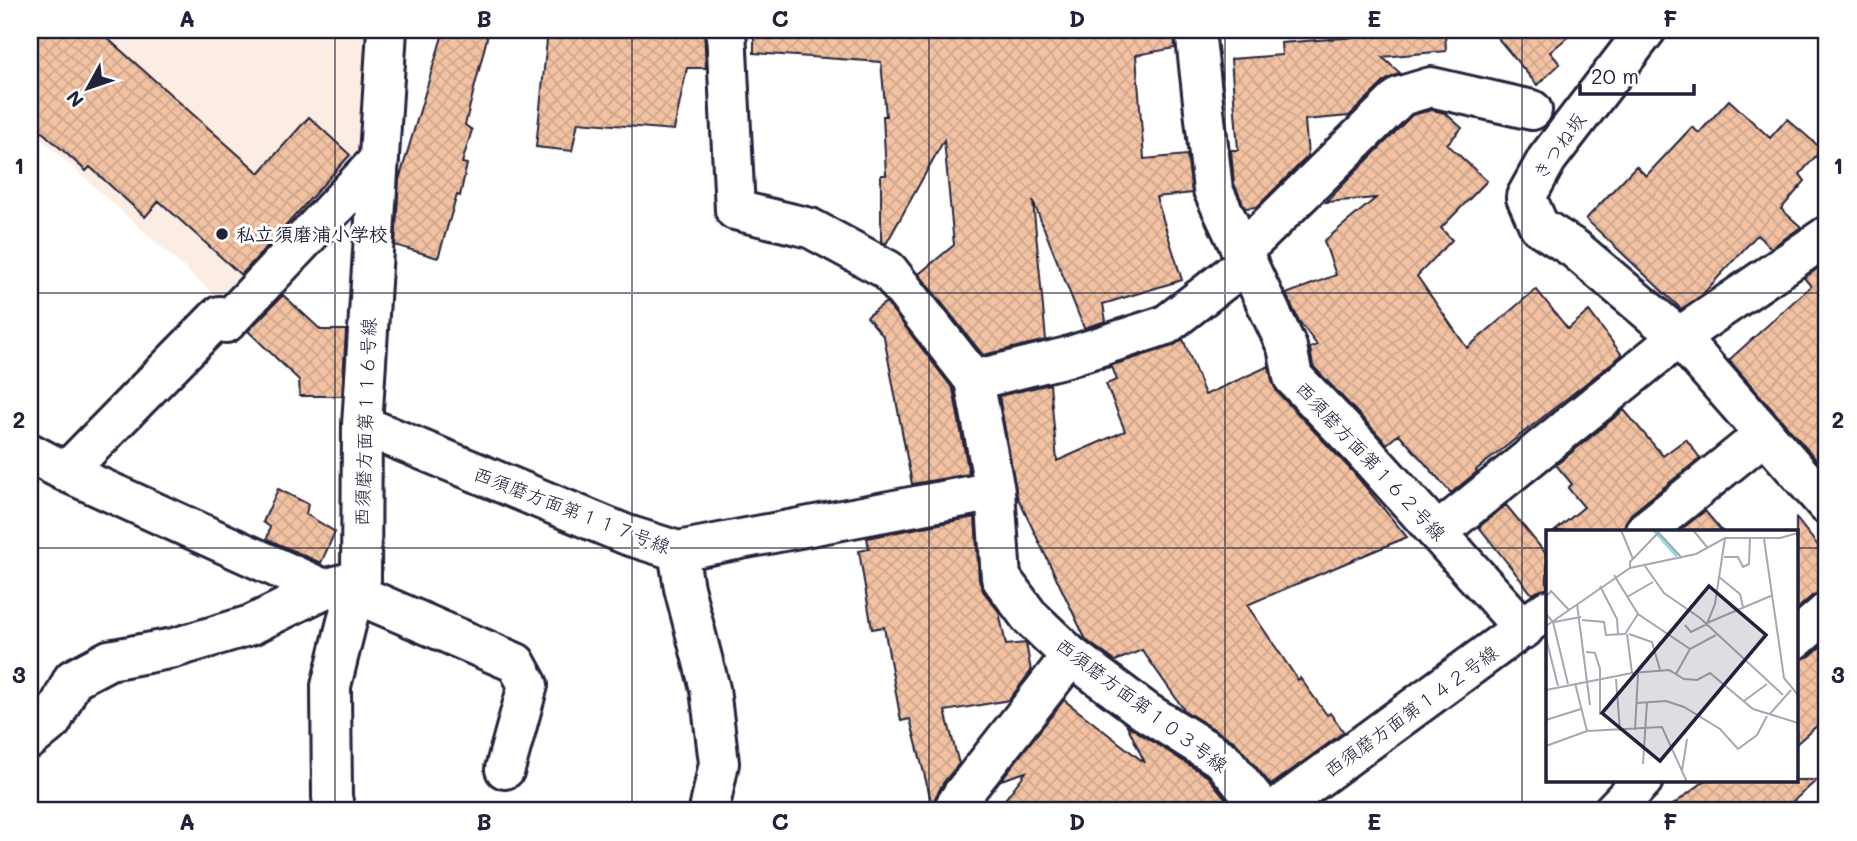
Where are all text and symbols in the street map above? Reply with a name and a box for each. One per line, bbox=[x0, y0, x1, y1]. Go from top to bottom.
text: A bbox=[179, 3, 195, 33]
text: B bbox=[476, 3, 492, 33]
text: C bbox=[771, 3, 789, 33]
text: D bbox=[1069, 3, 1085, 33]
text: E bbox=[1367, 3, 1381, 33]
text: F bbox=[1663, 3, 1677, 33]
north arrow bbox=[52, 52, 122, 122]
scale bar bbox=[1580, 52, 1694, 96]
text: 20 m bbox=[1591, 62, 1639, 89]
text: N bbox=[60, 86, 89, 113]
street label: きつね坂 bbox=[1527, 107, 1591, 184]
text: 1 bbox=[14, 150, 24, 180]
text: 1 bbox=[1833, 150, 1843, 180]
place label: 私立須磨浦小学校 bbox=[236, 221, 388, 246]
marker: 私立須磨浦小学校 bbox=[214, 226, 230, 242]
street label: 西須磨方面第１１６号線 bbox=[348, 317, 381, 527]
street label: 西須磨方面第１６２号線 bbox=[1291, 376, 1452, 546]
text: 2 bbox=[13, 404, 25, 434]
text: 2 bbox=[1832, 404, 1844, 434]
street label: 西須磨方面第１１７号線 bbox=[470, 460, 674, 559]
inset map bbox=[1546, 530, 1798, 782]
street label: 西須磨方面第１０３号線 bbox=[1051, 632, 1233, 777]
street label: 西須磨方面第１４２号線 bbox=[1319, 639, 1503, 782]
text: 3 bbox=[12, 659, 26, 689]
text: 3 bbox=[1831, 659, 1845, 689]
text: A bbox=[179, 806, 195, 836]
text: B bbox=[476, 806, 492, 836]
text: C bbox=[771, 806, 789, 836]
text: D bbox=[1069, 806, 1085, 836]
text: E bbox=[1367, 806, 1381, 836]
text: F bbox=[1663, 806, 1677, 836]

